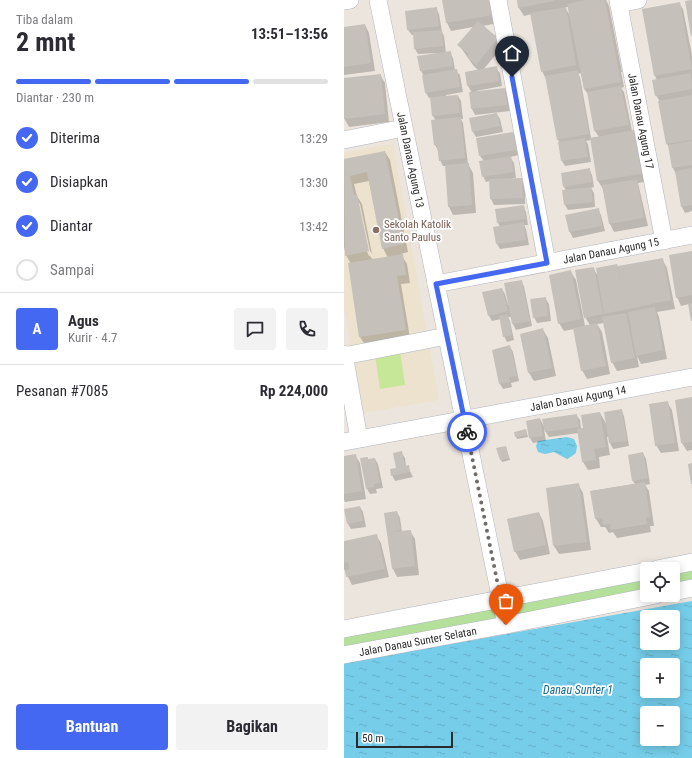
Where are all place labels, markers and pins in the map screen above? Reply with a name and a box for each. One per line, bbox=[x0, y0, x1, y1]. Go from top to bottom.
pin bbox=[495, 36, 529, 77]
place label: Sekolah Katolik Santo Paulus bbox=[384, 218, 451, 244]
marker: Sekolah Katolik Santo Paulus bbox=[371, 225, 381, 235]
pin bbox=[489, 584, 523, 625]

